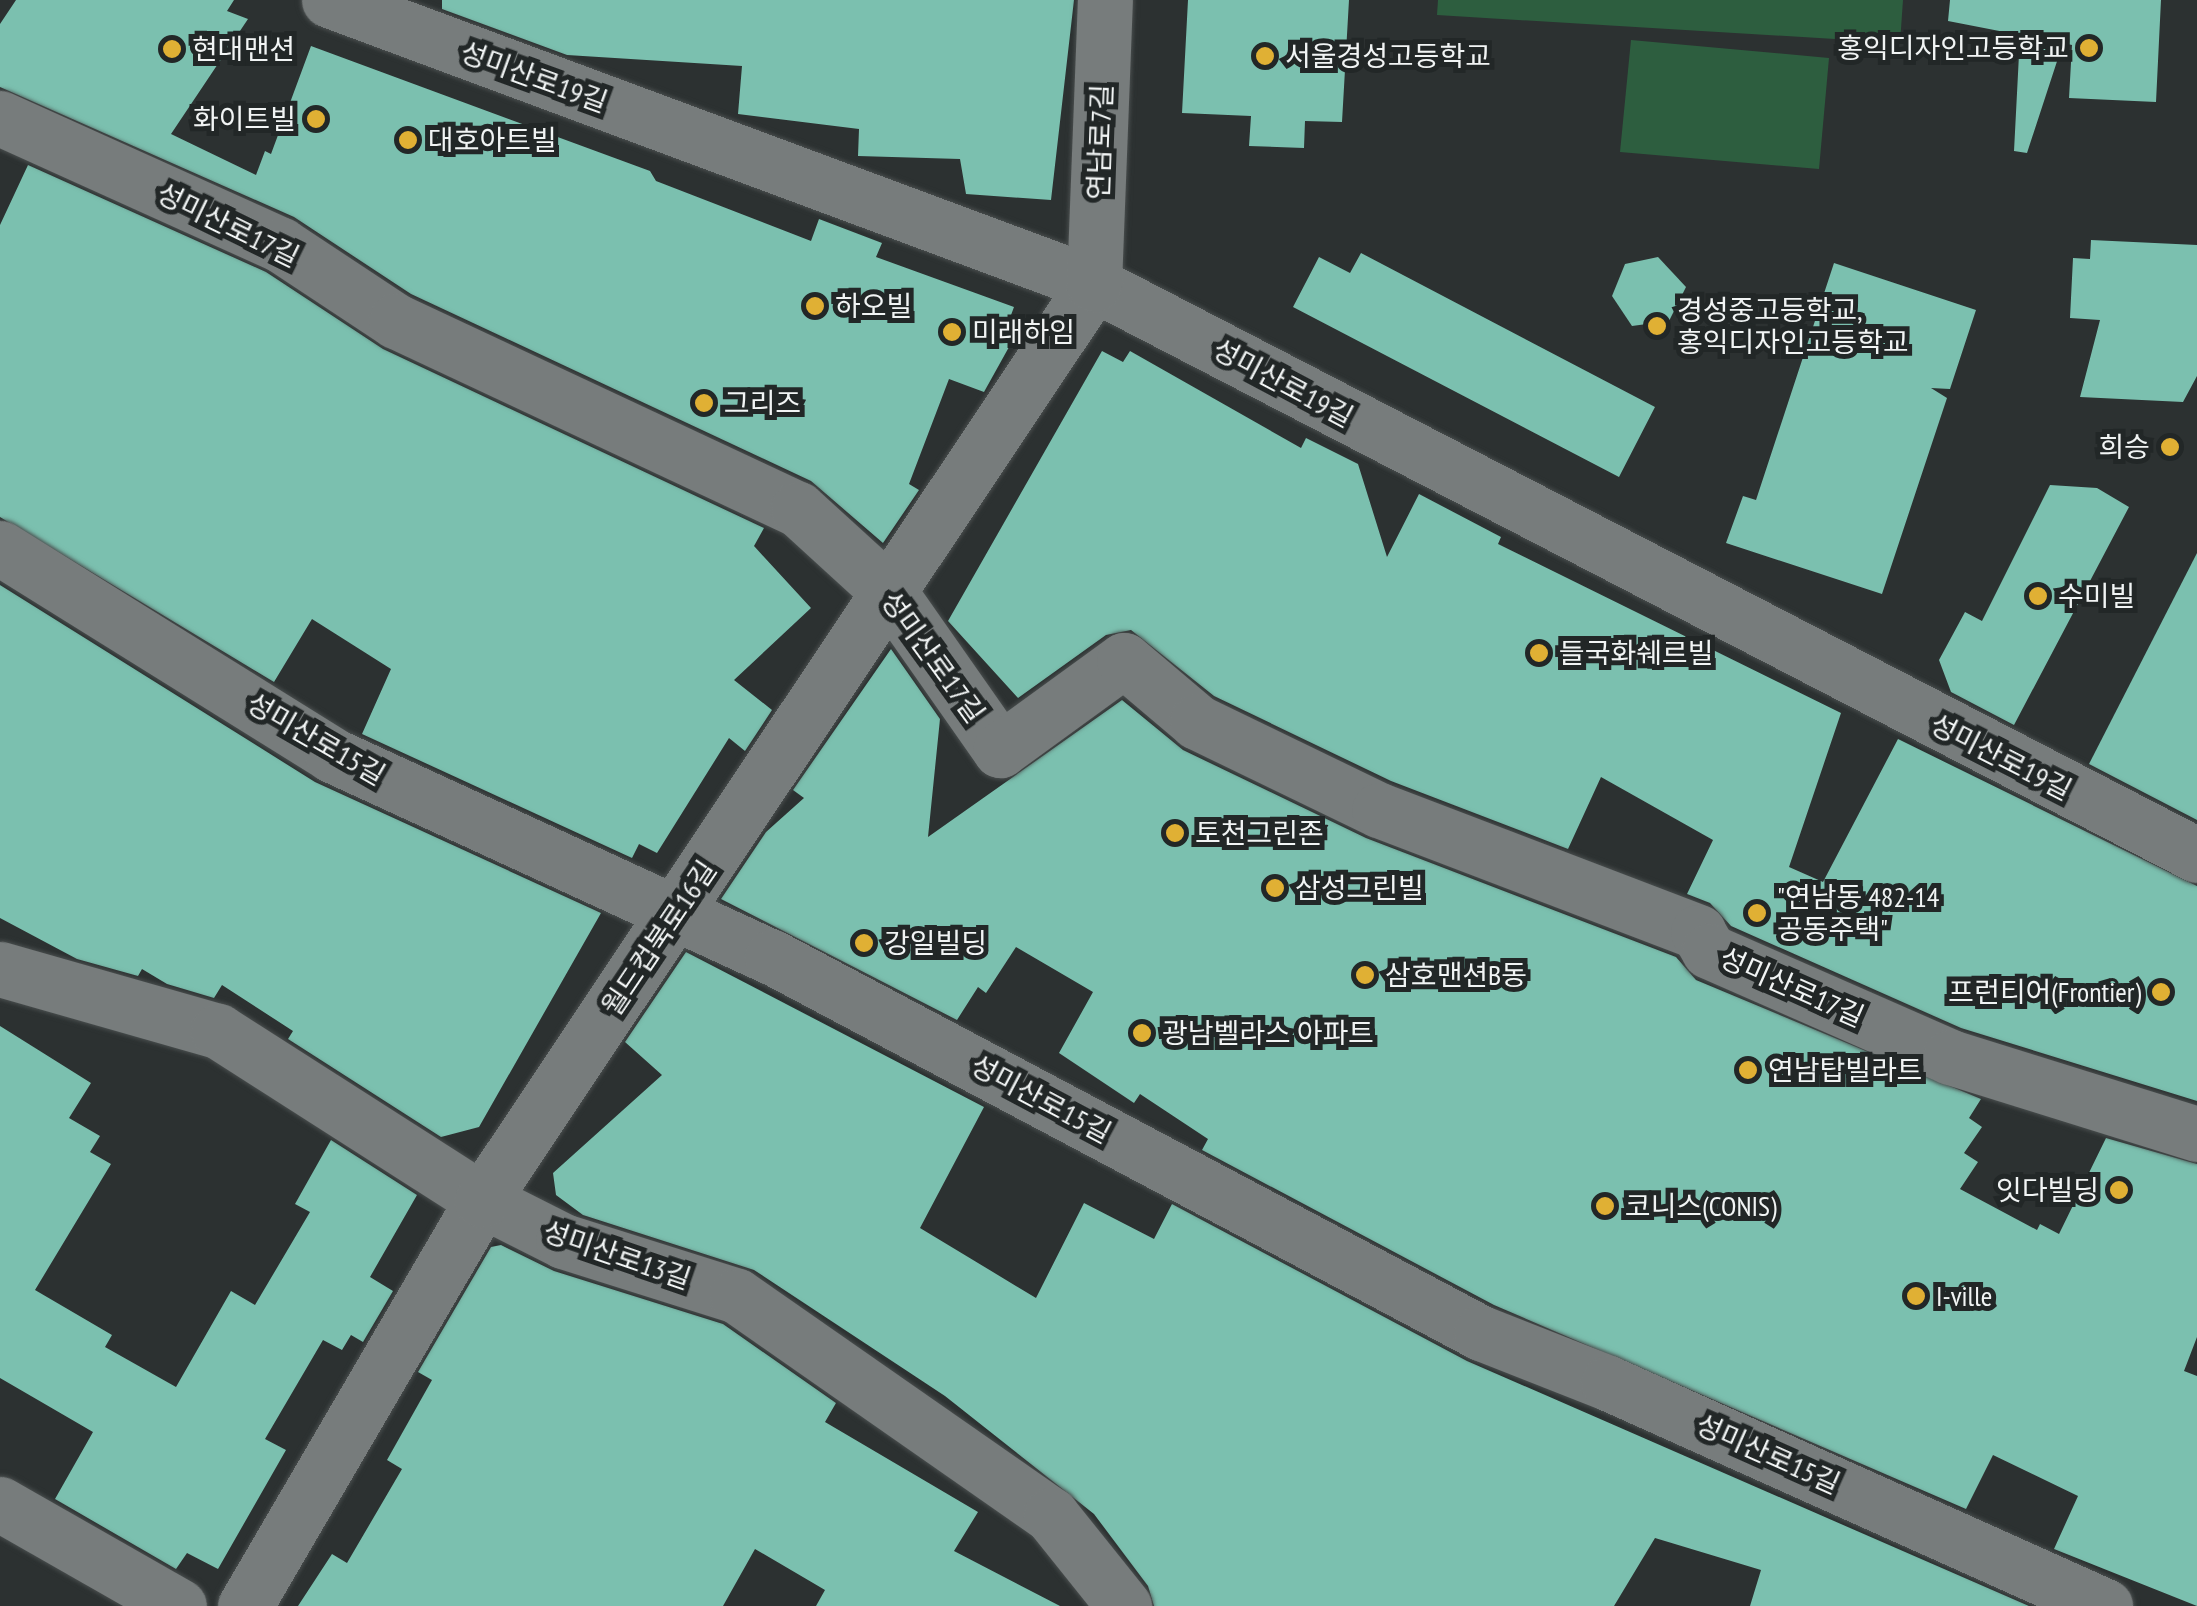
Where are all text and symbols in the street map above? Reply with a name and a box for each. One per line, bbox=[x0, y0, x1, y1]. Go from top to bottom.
place label: 홍익디자인고등학교 bbox=[1837, 31, 2069, 65]
place label: 현대맨션 bbox=[192, 32, 295, 66]
street label: 성미산로19길 bbox=[456, 35, 612, 119]
marker: 홍익디자인고등학교 bbox=[2078, 37, 2100, 59]
marker: 현대맨션 bbox=[161, 38, 183, 60]
place label: 서울경성고등학교 bbox=[1285, 39, 1491, 73]
marker: 서울경성고등학교 bbox=[1254, 45, 1276, 67]
street label: 연남로7길 bbox=[1081, 84, 1119, 200]
place label: 화이트빌 bbox=[193, 102, 296, 136]
marker: 화이트빌 bbox=[305, 108, 327, 130]
place label: 대호아트빌 bbox=[428, 123, 557, 157]
marker: 대호아트빌 bbox=[397, 129, 419, 151]
street label: 성미산로17길 bbox=[151, 176, 305, 274]
place label: 하오빌 bbox=[835, 289, 912, 323]
place label: 경성중고등학교, 홍익디자인고등학교 bbox=[1677, 293, 1909, 359]
marker: 하오빌 bbox=[804, 295, 826, 317]
place label: 미래하임 bbox=[972, 315, 1075, 349]
marker: 경성중고등학교, 홍익디자인고등학교 bbox=[1646, 315, 1668, 337]
marker: 미래하임 bbox=[941, 321, 963, 343]
street label: 성미산로19길 bbox=[1207, 332, 1359, 434]
place label: 그리즈 bbox=[724, 386, 801, 420]
marker: 그리즈 bbox=[693, 392, 715, 414]
place label: 희승 bbox=[2098, 430, 2150, 464]
marker: 희승 bbox=[2159, 436, 2181, 458]
place label: 수미빌 bbox=[2058, 579, 2135, 613]
street label: 성미산로17길 bbox=[874, 585, 992, 729]
marker: 수미빌 bbox=[2027, 585, 2049, 607]
place label: 들국화쉐르빌 bbox=[1559, 636, 1714, 670]
marker: 들국화쉐르빌 bbox=[1528, 642, 1550, 664]
street label: 성미산로15길 bbox=[241, 686, 391, 792]
street label: 성미산로19길 bbox=[1925, 707, 2077, 807]
place label: 토천그린존 bbox=[1195, 816, 1324, 850]
marker: 토천그린존 bbox=[1164, 822, 1186, 844]
street label: 월드컵북로16길 bbox=[595, 854, 723, 1022]
place label: 삼성그린빌 bbox=[1295, 871, 1424, 905]
marker: 삼성그린빌 bbox=[1264, 877, 1286, 899]
place label: "연남동 482-14 공동주택" bbox=[1777, 880, 1939, 946]
marker: "연남동 482-14 공동주택" bbox=[1746, 902, 1768, 924]
place label: 강일빌딩 bbox=[884, 926, 987, 960]
marker: 강일빌딩 bbox=[853, 932, 875, 954]
street label: 성미산로17길 bbox=[1715, 940, 1869, 1034]
place label: 삼호맨션B동 bbox=[1385, 958, 1527, 992]
marker: 삼호맨션B동 bbox=[1354, 964, 1376, 986]
place label: 프런티어(Frontier) bbox=[1948, 975, 2141, 1009]
marker: 프런티어(Frontier) bbox=[2150, 981, 2172, 1003]
place label: 광남벨라스 아파트 bbox=[1162, 1016, 1374, 1050]
marker: 광남벨라스 아파트 bbox=[1131, 1022, 1153, 1044]
street label: 성미산로15길 bbox=[965, 1048, 1117, 1150]
place label: 연남탑빌라트 bbox=[1768, 1053, 1923, 1087]
marker: 연남탑빌라트 bbox=[1737, 1059, 1759, 1081]
place label: 잇다빌딩 bbox=[1996, 1173, 2099, 1207]
marker: 잇다빌딩 bbox=[2108, 1179, 2130, 1201]
place label: 코니스(CONIS) bbox=[1625, 1189, 1776, 1223]
marker: 코니스(CONIS) bbox=[1594, 1195, 1616, 1217]
street label: 성미산로13길 bbox=[539, 1214, 695, 1296]
place label: I-ville bbox=[1936, 1279, 1992, 1313]
marker: I-ville bbox=[1905, 1285, 1927, 1307]
street label: 성미산로15길 bbox=[1691, 1407, 1845, 1501]

